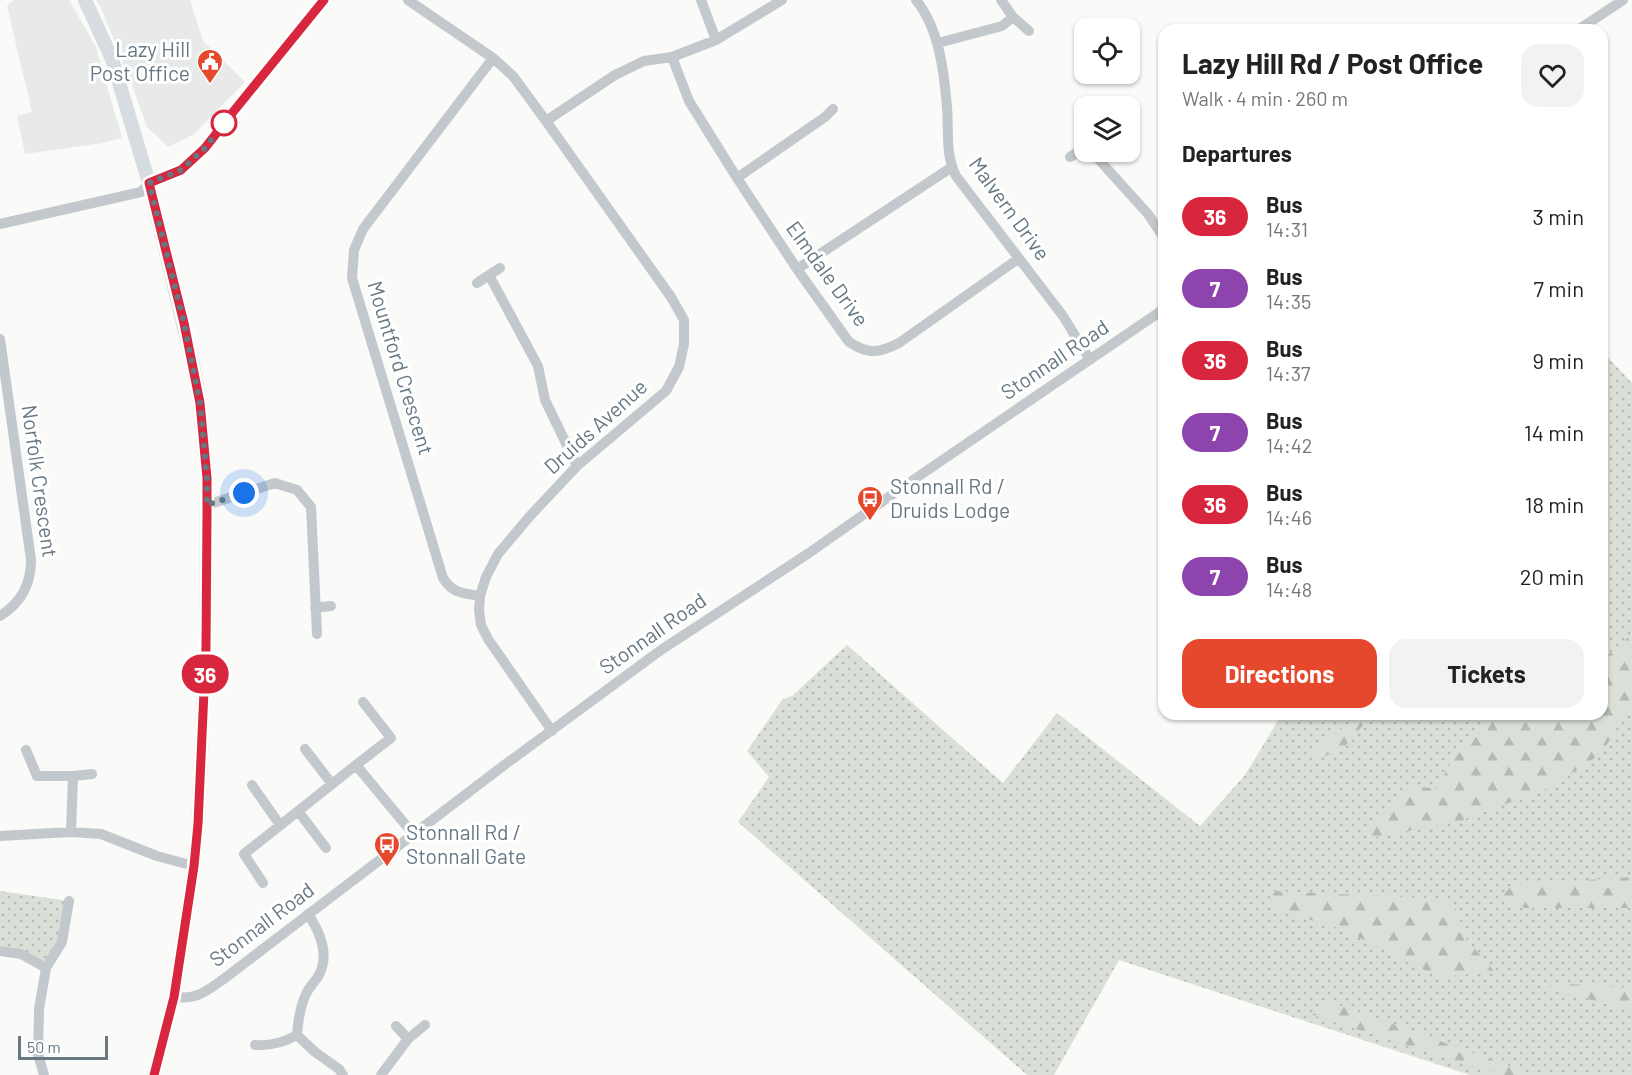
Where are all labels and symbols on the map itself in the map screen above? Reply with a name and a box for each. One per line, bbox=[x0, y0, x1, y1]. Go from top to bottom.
place label: Lazy Hill Post Office bbox=[90, 36, 190, 85]
public building icon: Lazy Hill Post Office bbox=[195, 47, 225, 85]
unlabelled marker bbox=[211, 110, 237, 136]
street label: Malvern Drive bbox=[964, 152, 1056, 265]
street label: Elmdale Drive bbox=[782, 216, 875, 331]
street label: Mountford Crescent bbox=[363, 278, 440, 457]
street label: Stonnall Road bbox=[995, 314, 1113, 404]
street label: Druids Avenue bbox=[538, 373, 652, 479]
street label: Norfolk Crescent bbox=[17, 403, 64, 559]
place label: Stonnall Rd / Druids Lodge bbox=[890, 473, 1010, 522]
your location bbox=[229, 478, 259, 508]
bus stop icon: Stonnall Rd / Druids Lodge bbox=[855, 484, 885, 522]
street label: Stonnall Road bbox=[594, 587, 710, 679]
line badge: 36 bbox=[178, 654, 232, 694]
place label: Stonnall Rd / Stonnall Gate bbox=[406, 819, 526, 868]
bus stop icon: Stonnall Rd / Stonnall Gate bbox=[372, 830, 402, 868]
street label: Stonnall Road bbox=[204, 876, 318, 971]
scale bar bbox=[18, 1033, 108, 1060]

